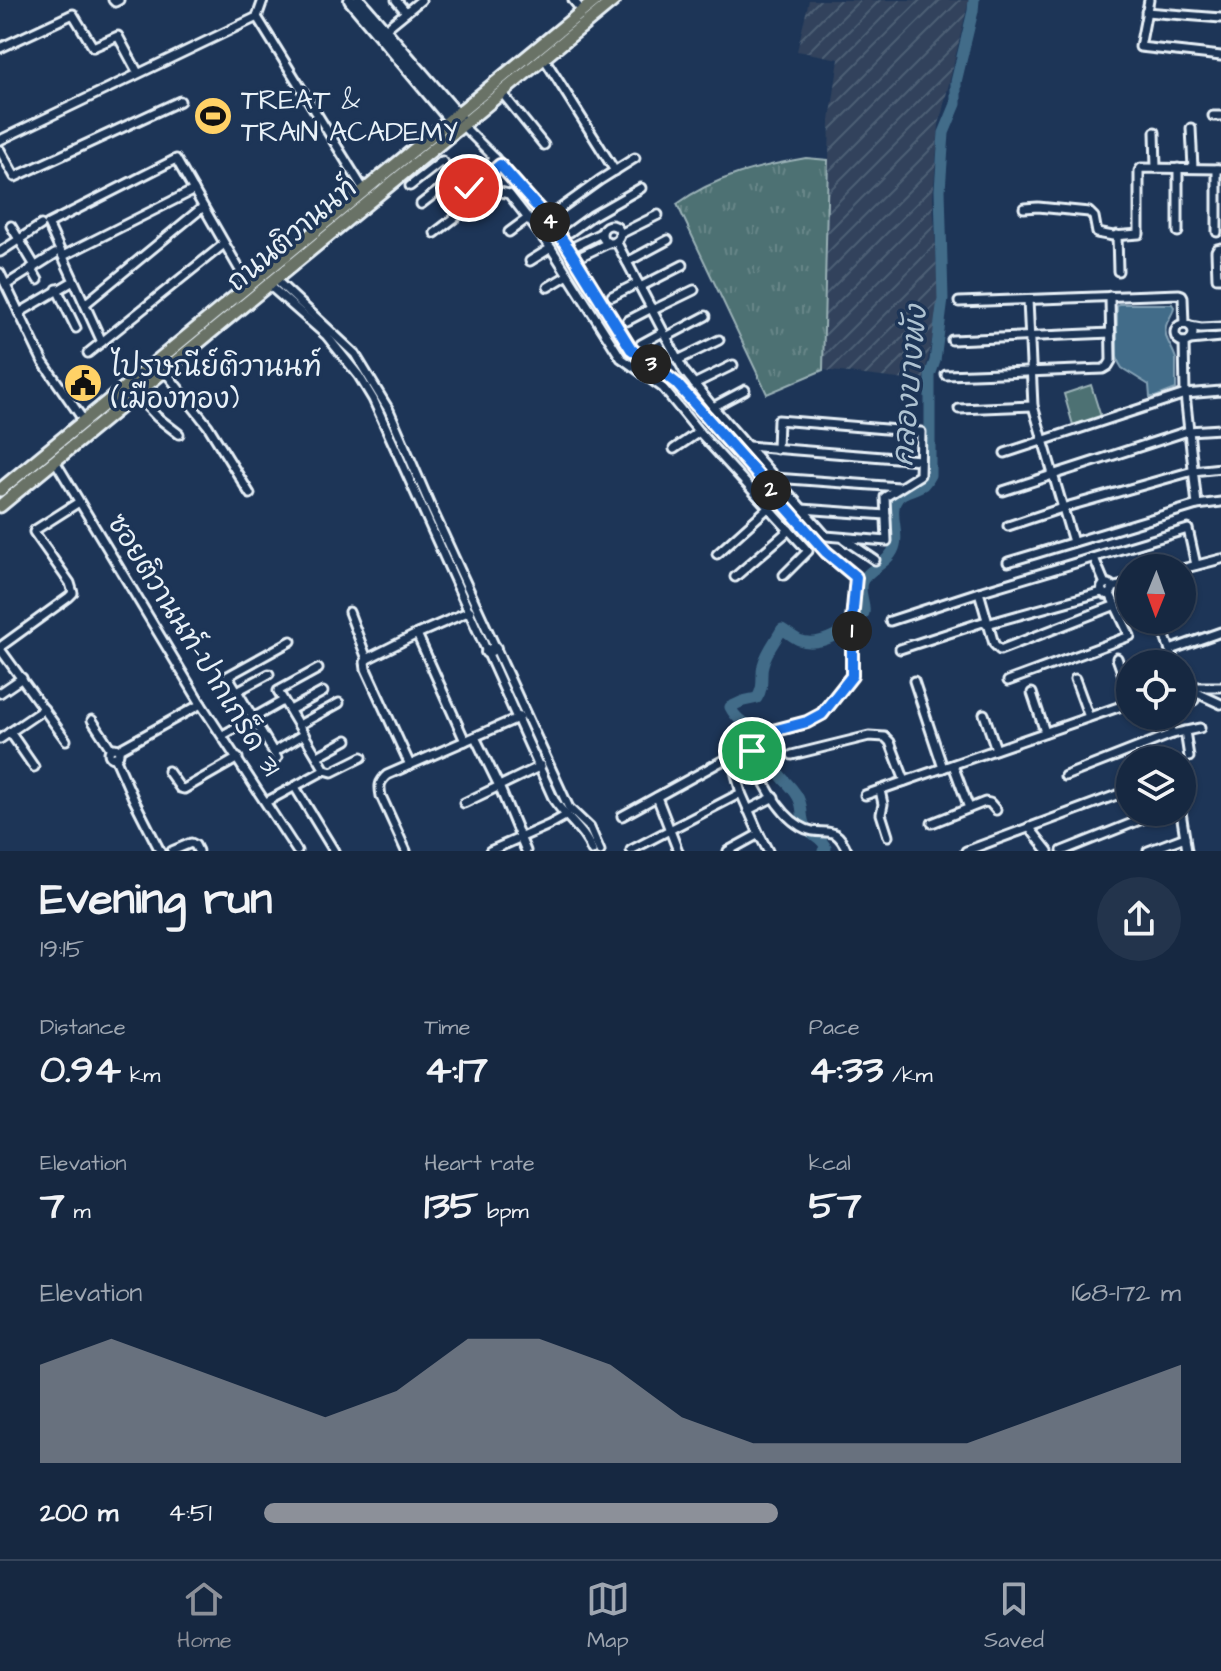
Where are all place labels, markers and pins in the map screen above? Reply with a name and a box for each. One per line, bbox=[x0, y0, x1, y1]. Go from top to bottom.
place label: TREAT & TRAIN ACADEMY bbox=[241, 81, 458, 152]
sports icon: TREAT & TRAIN ACADEMY bbox=[192, 95, 234, 137]
pin bbox=[435, 154, 503, 222]
pin: 4 bbox=[530, 202, 570, 242]
pin: 3 bbox=[631, 344, 671, 384]
place label: ไปรษณีย์ติวานนท์ (เมืองทอง) bbox=[110, 347, 322, 419]
public building icon: ไปรษณีย์ติวานนท์ (เมืองทอง) bbox=[62, 362, 104, 404]
pin: 2 bbox=[751, 470, 791, 510]
pin: 1 bbox=[832, 611, 872, 651]
pin bbox=[718, 717, 786, 785]

